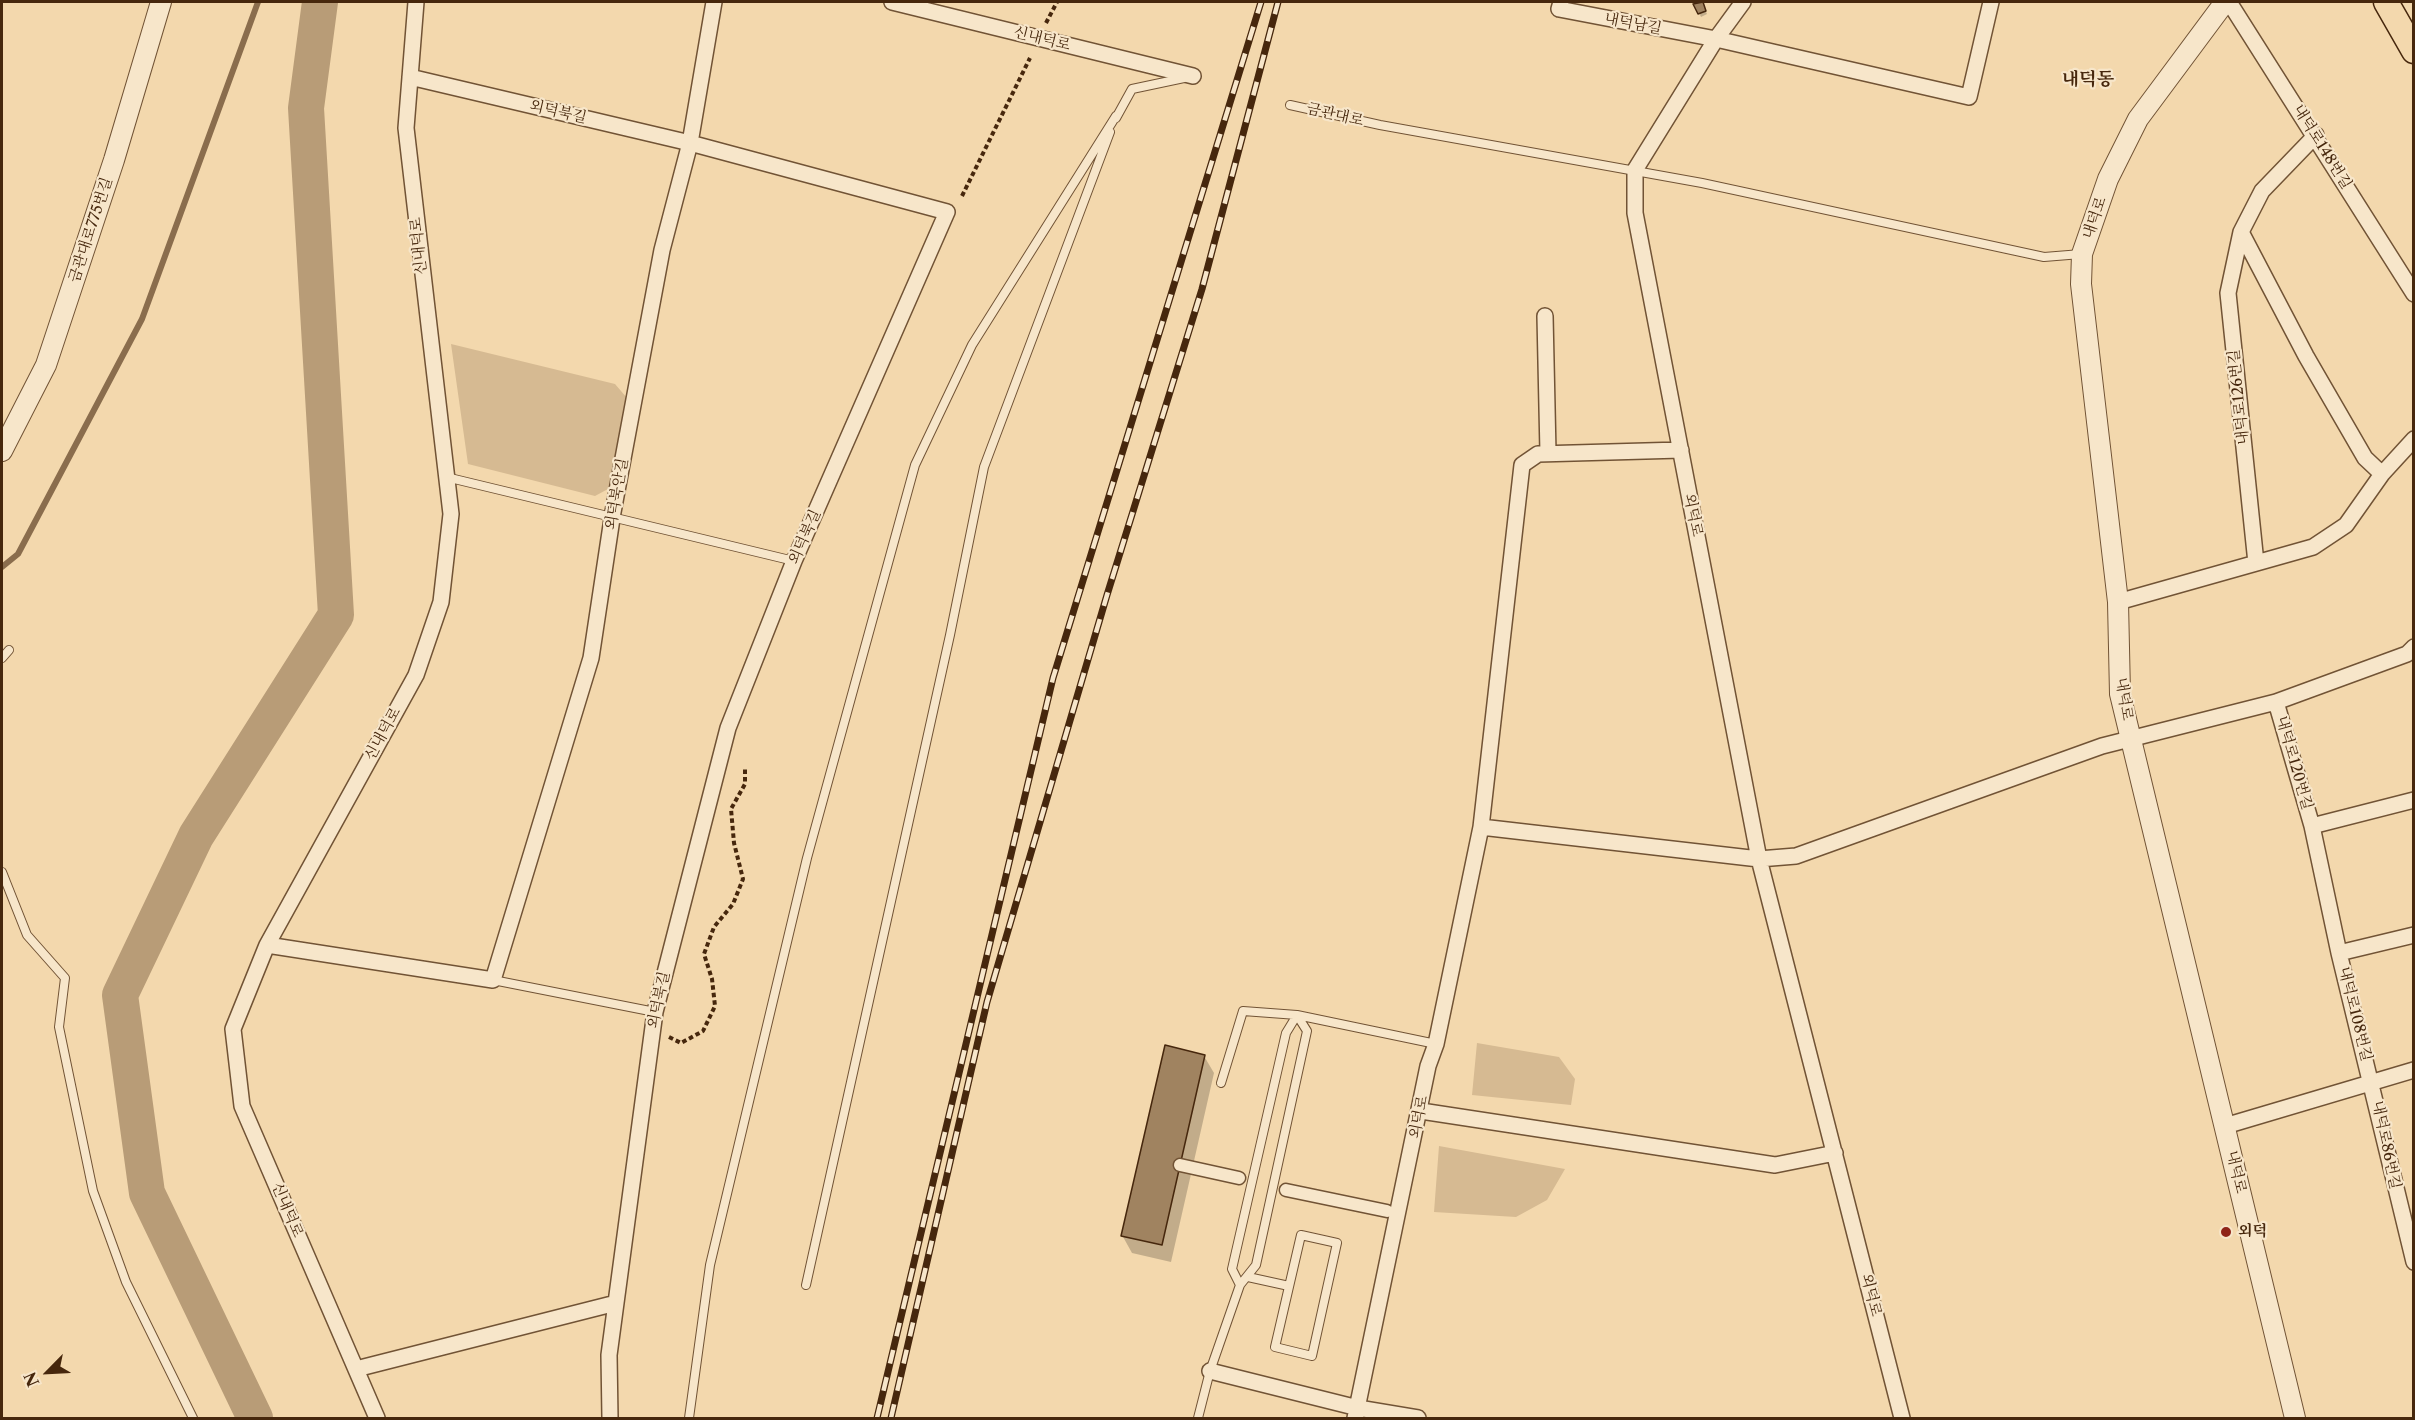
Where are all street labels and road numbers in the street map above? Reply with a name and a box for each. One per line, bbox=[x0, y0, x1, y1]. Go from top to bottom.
street label: 내덕남길 bbox=[1603, 10, 1663, 38]
street label: 신내덕로 bbox=[1012, 23, 1072, 55]
street label: 외덕북길 bbox=[528, 97, 588, 127]
street label: 금관대로 bbox=[1305, 100, 1365, 130]
street label: 내덕로148번길 bbox=[2289, 101, 2355, 193]
street label: 금관대로775번길 bbox=[65, 175, 117, 285]
street label: 내덕로 bbox=[2079, 195, 2111, 241]
street label: 신내덕로 bbox=[407, 216, 431, 276]
street label: 내덕로126번길 bbox=[2225, 348, 2253, 446]
street label: 외덕북안길 bbox=[602, 457, 632, 531]
street label: 외덕로 bbox=[1680, 492, 1706, 538]
street label: 외덕북길 bbox=[785, 507, 825, 567]
street label: 내덕로 bbox=[2112, 676, 2136, 722]
street label: 신내덕로 bbox=[361, 704, 405, 764]
street label: 내덕로120번길 bbox=[2272, 714, 2316, 812]
street label: 내덕로108번길 bbox=[2335, 965, 2375, 1063]
street label: 외덕북길 bbox=[644, 970, 674, 1030]
street label: 외덕로 bbox=[1406, 1094, 1432, 1140]
street label: 내덕로86번길 bbox=[2368, 1099, 2404, 1191]
street label: 내덕로 bbox=[2222, 1149, 2250, 1195]
street label: 신내덕로 bbox=[267, 1180, 307, 1240]
street label: 외덕로 bbox=[1857, 1272, 1885, 1318]

